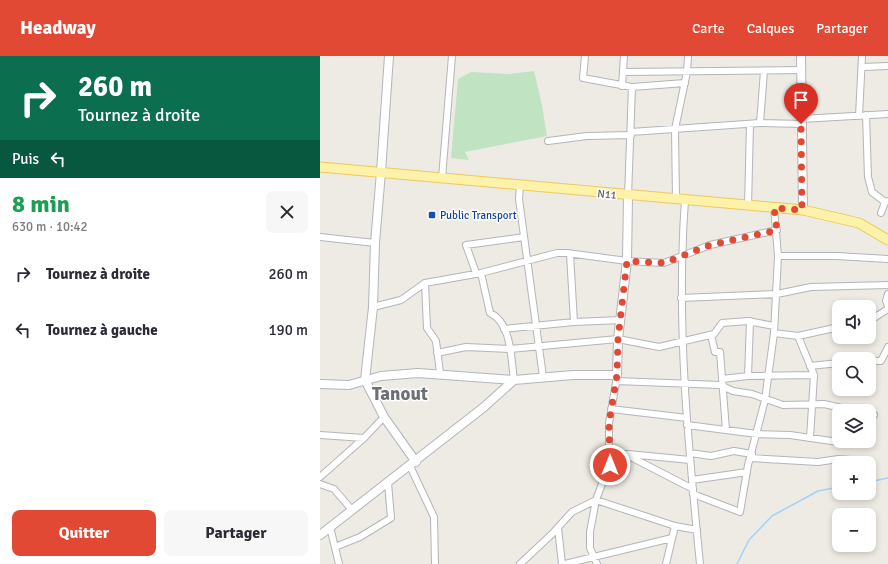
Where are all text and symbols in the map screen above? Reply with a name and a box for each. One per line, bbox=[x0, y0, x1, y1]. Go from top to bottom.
text: Headway bbox=[20, 16, 96, 40]
text: Carte bbox=[692, 20, 725, 37]
text: Calques bbox=[747, 20, 794, 37]
text: Partager bbox=[816, 20, 868, 37]
text: 260 m bbox=[78, 70, 152, 104]
icon: right bbox=[12, 72, 64, 124]
pin bbox=[784, 83, 818, 124]
icon: arrive bbox=[790, 89, 812, 111]
text: Tournez à droite bbox=[78, 104, 200, 126]
icon: left bbox=[47, 148, 69, 170]
text: Puis bbox=[12, 150, 39, 168]
street label: N11 bbox=[597, 187, 617, 202]
text: 8 min bbox=[12, 189, 70, 219]
button: close bbox=[266, 191, 308, 233]
place label: Public Transport bbox=[440, 209, 517, 222]
marker: Public Transport bbox=[427, 210, 437, 220]
text: 630 m · 10:42 bbox=[12, 219, 88, 235]
icon: right bbox=[12, 263, 34, 285]
text: Tournez à droite bbox=[46, 265, 150, 283]
text: 260 m bbox=[268, 265, 308, 283]
map controls bbox=[832, 300, 876, 552]
button: sound bbox=[832, 300, 876, 344]
icon: left bbox=[12, 319, 34, 341]
text: Tournez à gauche bbox=[46, 321, 158, 339]
text: 190 m bbox=[268, 321, 308, 339]
button: search bbox=[832, 352, 876, 396]
district label: Tanout bbox=[372, 382, 428, 406]
button: layers bbox=[832, 404, 876, 448]
position arrow bbox=[589, 444, 631, 486]
button: + bbox=[832, 456, 876, 500]
button: − bbox=[832, 508, 876, 552]
button: Quitter bbox=[12, 510, 156, 556]
button: Partager bbox=[164, 510, 308, 556]

